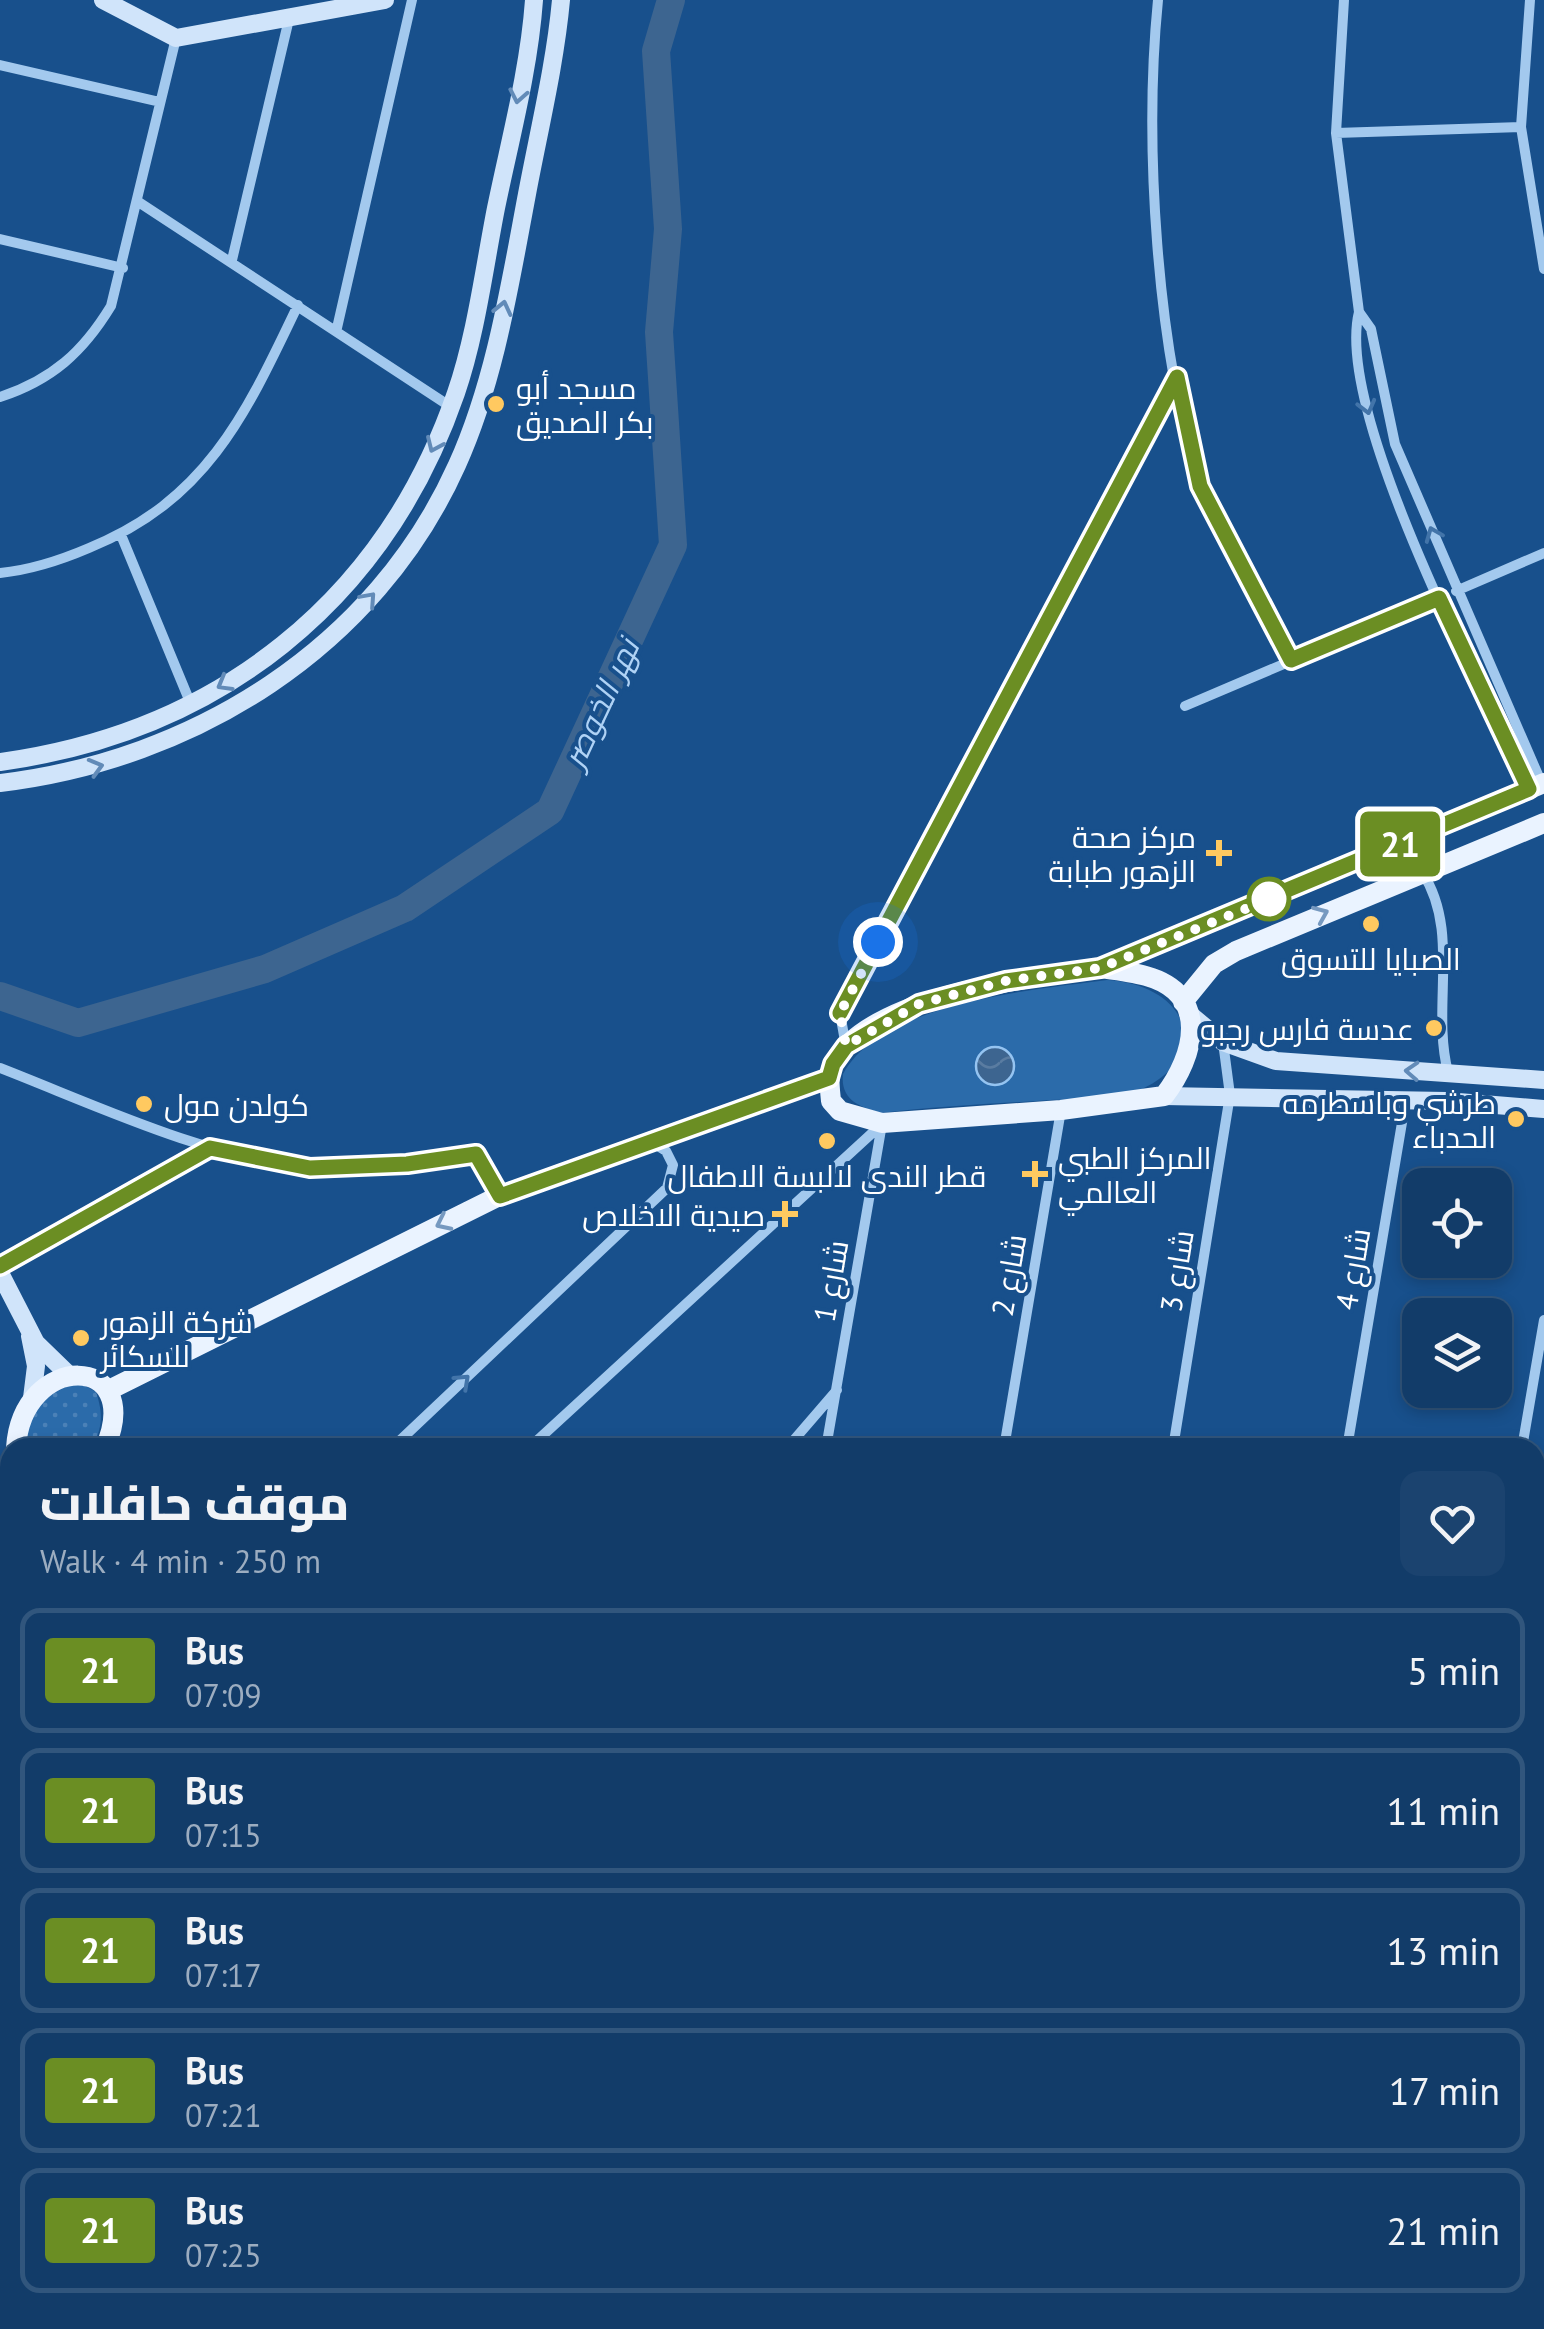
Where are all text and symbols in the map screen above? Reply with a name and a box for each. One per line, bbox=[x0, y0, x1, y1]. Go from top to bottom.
one-way arrow bbox=[509, 87, 530, 104]
one-way arrow bbox=[491, 299, 512, 316]
place label: مسجد أبو بكر الصديق bbox=[516, 368, 654, 441]
marker: مسجد أبو بكر الصديق bbox=[485, 393, 507, 415]
one-way arrow bbox=[1356, 398, 1377, 415]
one-way arrow bbox=[426, 435, 446, 453]
one-way arrow bbox=[1424, 527, 1444, 544]
one-way arrow bbox=[357, 592, 375, 611]
water label: نهر الخوصر bbox=[550, 629, 650, 778]
one-way arrow bbox=[216, 671, 234, 691]
one-way arrow bbox=[87, 758, 104, 779]
line badge: 21 bbox=[1355, 812, 1445, 876]
place label: مركز صحة الزهور طبابة bbox=[1048, 817, 1196, 890]
text: 21 bbox=[1380, 821, 1420, 867]
marker: مركز صحة الزهور طبابة bbox=[1206, 840, 1232, 866]
unlabelled marker bbox=[1248, 878, 1290, 920]
one-way arrow bbox=[1311, 906, 1329, 926]
marker: الصبايا للتسوق bbox=[1360, 913, 1382, 935]
your location bbox=[853, 917, 903, 967]
place label: الصبايا للتسوق bbox=[1281, 939, 1461, 978]
place label: عدسة فارس رجبو bbox=[1200, 1009, 1414, 1048]
marker: عدسة فارس رجبو bbox=[1423, 1017, 1445, 1039]
one-way arrow bbox=[1403, 1061, 1419, 1082]
place label: طرشي وباسطرمه الحدباء bbox=[1282, 1083, 1496, 1156]
place label: كولدن مول bbox=[164, 1085, 309, 1124]
marker: كولدن مول bbox=[133, 1093, 155, 1115]
marker: طرشي وباسطرمه الحدباء bbox=[1505, 1108, 1527, 1130]
marker: قطر الندى لالبسة الاطفال bbox=[816, 1130, 838, 1152]
place label: المركز الطبي العالمي bbox=[1058, 1138, 1211, 1216]
place label: قطر الندى لالبسة الاطفال bbox=[668, 1156, 987, 1195]
marker: المركز الطبي العالمي bbox=[1022, 1161, 1048, 1187]
map controls bbox=[1402, 1168, 1512, 1408]
button: locate bbox=[1402, 1168, 1512, 1278]
place label: صيدية الاخلاص bbox=[582, 1195, 765, 1234]
marker: صيدية الاخلاص bbox=[774, 1203, 796, 1225]
one-way arrow bbox=[436, 1211, 454, 1231]
street label: شارع 4 bbox=[1326, 1225, 1380, 1313]
street label: شارع 3 bbox=[1150, 1227, 1204, 1315]
street label: شارع 2 bbox=[982, 1231, 1036, 1319]
street label: شارع 1 bbox=[804, 1237, 858, 1325]
button: layers bbox=[1402, 1298, 1512, 1408]
place label: شركة الزهور للسكائر bbox=[99, 1302, 253, 1375]
marker: شركة الزهور للسكائر bbox=[70, 1327, 92, 1349]
one-way arrow bbox=[451, 1375, 469, 1393]
text: موقف حافلات bbox=[40, 1471, 349, 1533]
button: heart bbox=[1400, 1471, 1505, 1576]
text: Walk · 4 min · 250 m bbox=[40, 1540, 321, 1582]
text: Bus bbox=[185, 1625, 244, 1674]
text: 5 min bbox=[1407, 1646, 1500, 1695]
text: 21 bbox=[80, 1647, 120, 1693]
text: 07:09 bbox=[185, 1674, 262, 1716]
text: Bus bbox=[185, 1765, 244, 1814]
text: 11 min bbox=[1387, 1786, 1500, 1835]
text: 21 bbox=[80, 1787, 120, 1833]
text: 07:15 bbox=[185, 1814, 262, 1856]
text: Bus bbox=[185, 1905, 244, 1954]
text: 13 min bbox=[1387, 1926, 1500, 1975]
text: 21 bbox=[80, 1927, 120, 1973]
text: 07:17 bbox=[185, 1954, 262, 1996]
text: Bus bbox=[185, 2045, 244, 2094]
text: 17 min bbox=[1389, 2066, 1500, 2115]
text: 21 bbox=[80, 2067, 120, 2113]
text: 07:21 bbox=[185, 2094, 262, 2136]
text: Bus bbox=[185, 2185, 244, 2234]
text: 21 min bbox=[1387, 2206, 1500, 2255]
text: 21 bbox=[80, 2207, 120, 2253]
text: 07:25 bbox=[185, 2234, 262, 2276]

